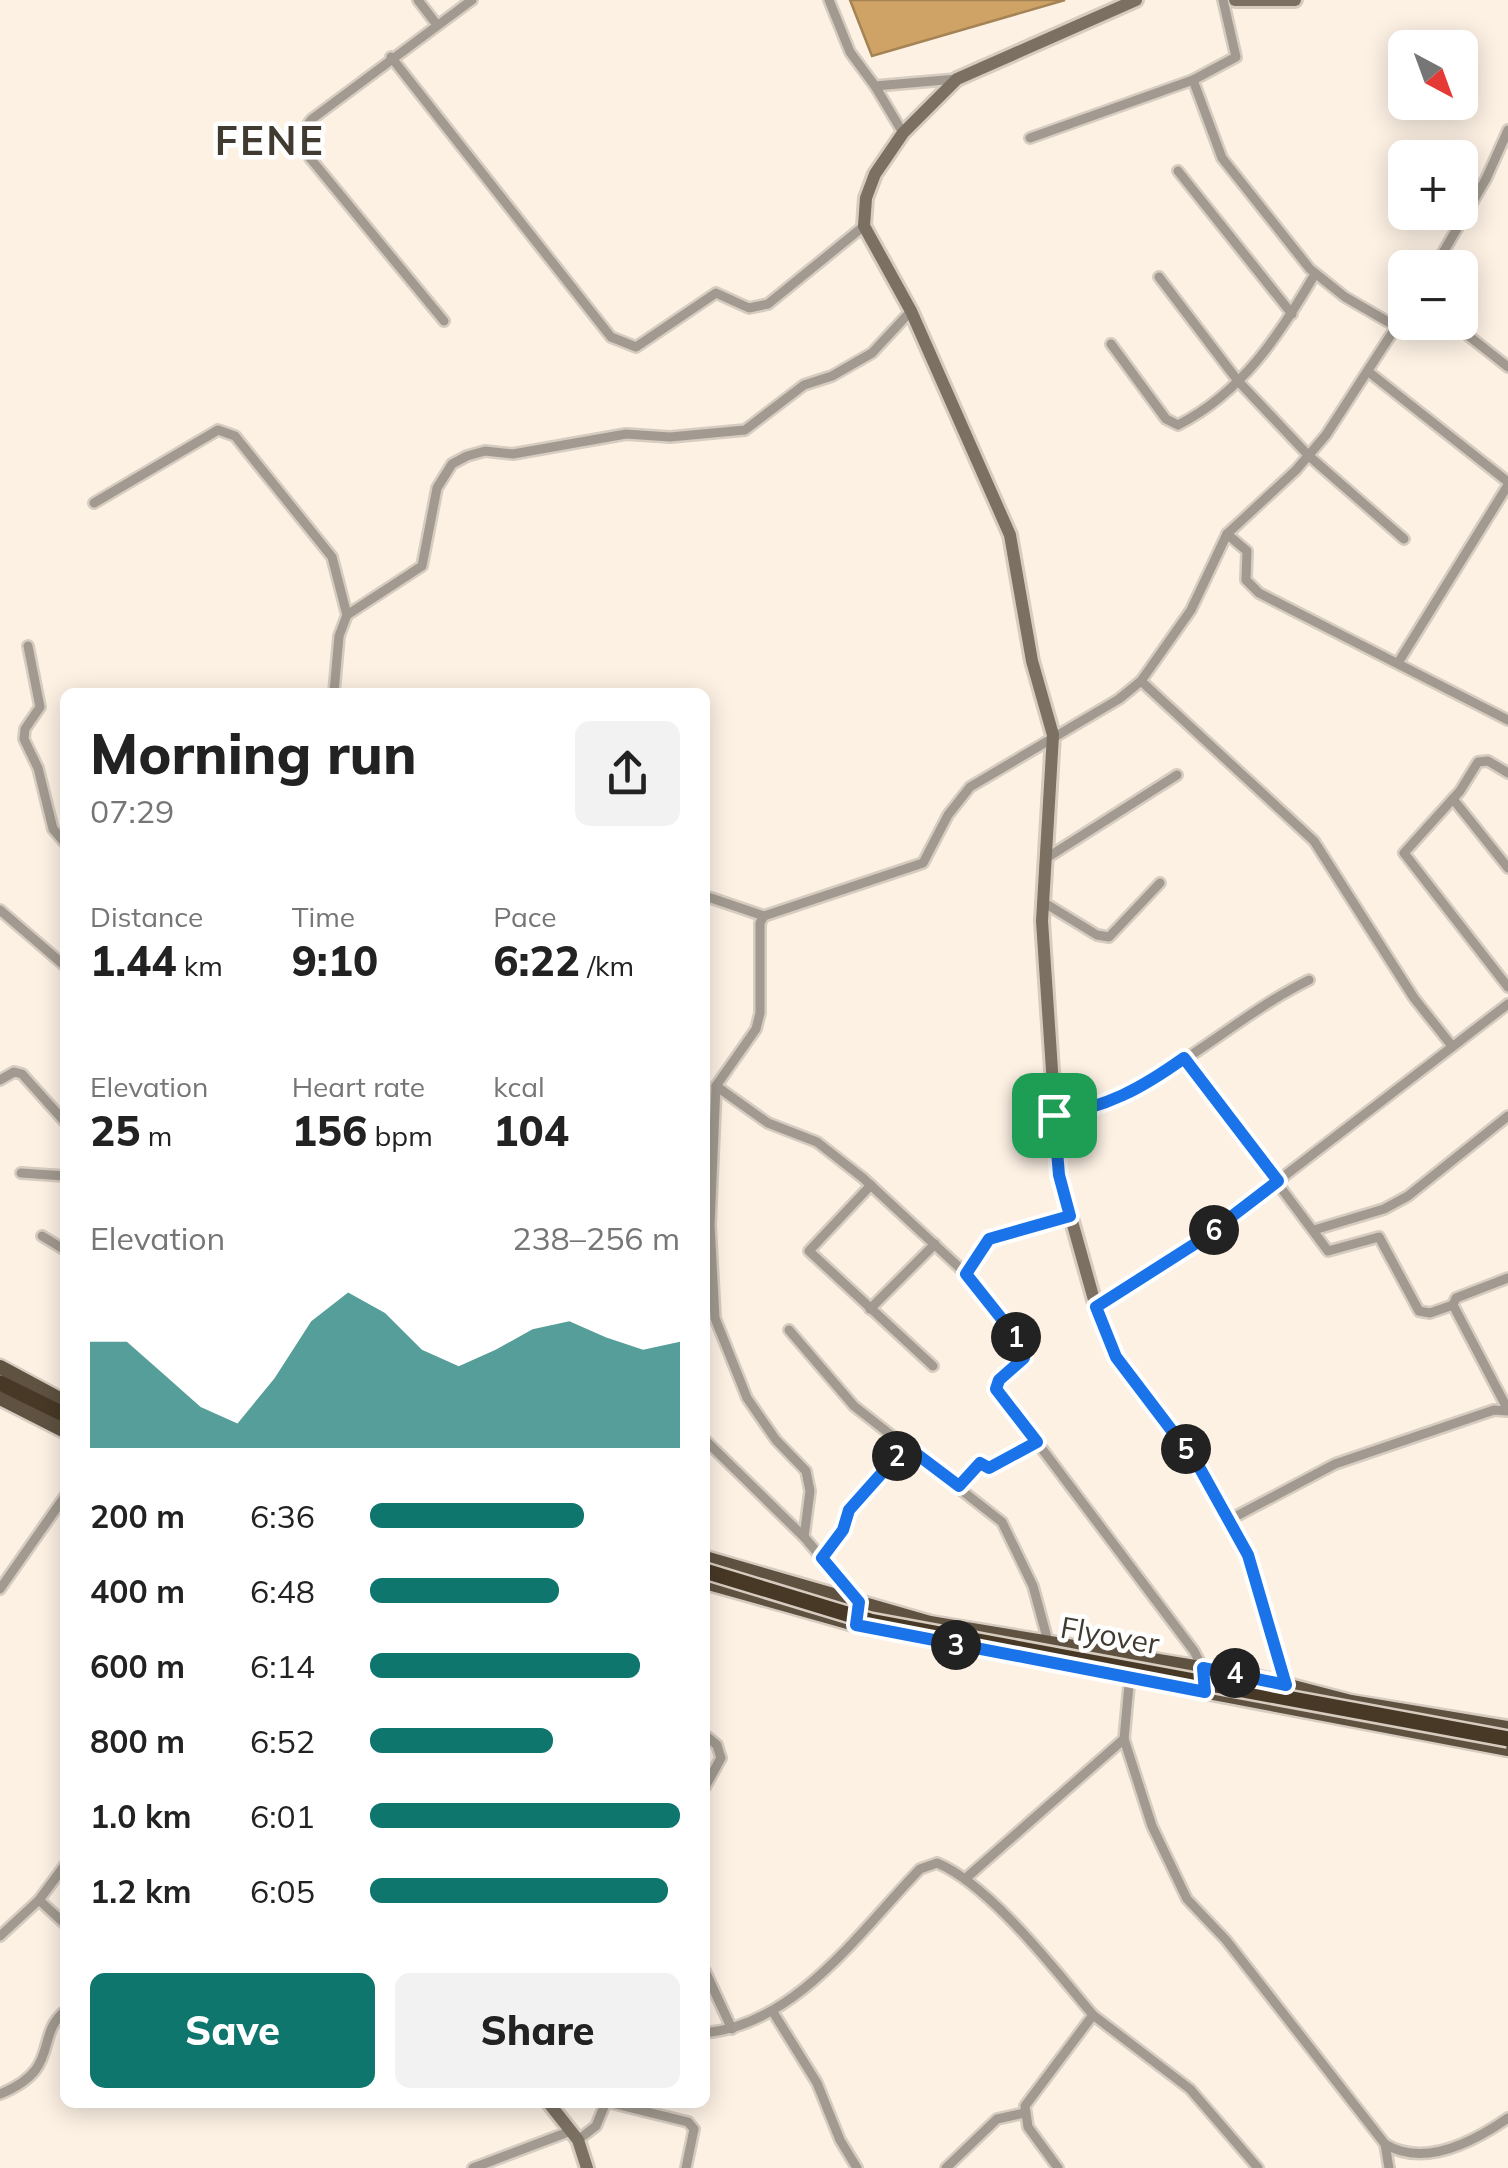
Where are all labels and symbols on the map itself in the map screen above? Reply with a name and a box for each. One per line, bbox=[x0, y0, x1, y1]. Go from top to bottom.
north arrow bbox=[1388, 30, 1478, 120]
district label: FENE bbox=[215, 115, 325, 165]
pin bbox=[1012, 1073, 1097, 1158]
pin: 6 bbox=[1189, 1205, 1239, 1255]
pin: 1 bbox=[991, 1312, 1041, 1362]
pin: 5 bbox=[1161, 1424, 1211, 1474]
pin: 2 bbox=[872, 1431, 922, 1481]
street label: Flyover bbox=[1058, 1608, 1162, 1662]
pin: 3 bbox=[931, 1620, 981, 1670]
pin: 4 bbox=[1210, 1648, 1260, 1698]

